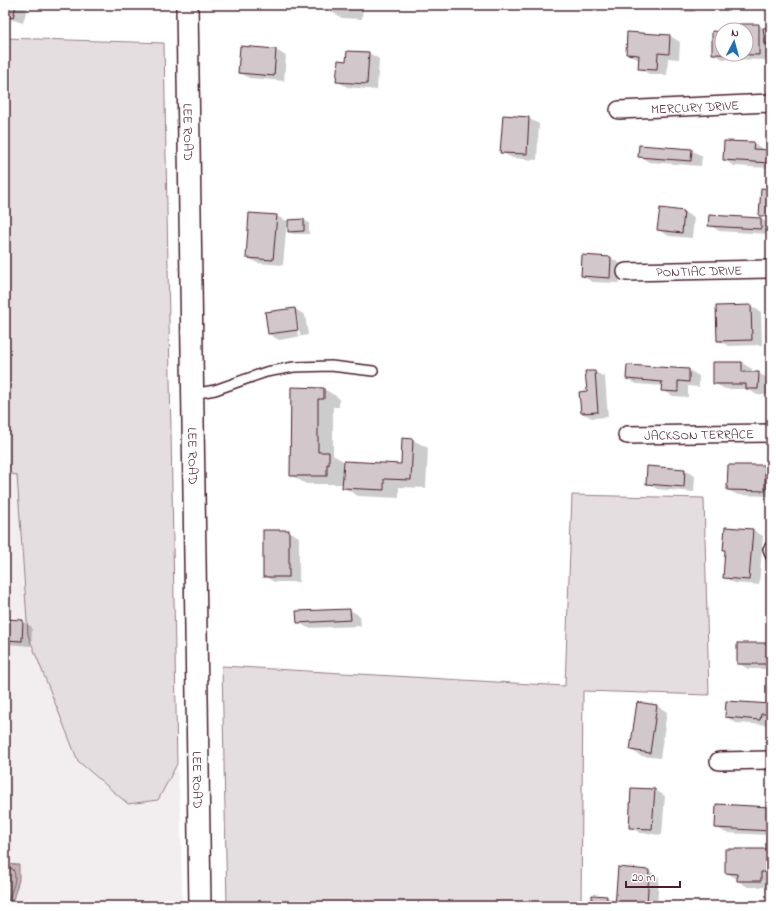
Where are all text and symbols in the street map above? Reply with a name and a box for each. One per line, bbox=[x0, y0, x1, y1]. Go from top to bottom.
north arrow bbox=[714, 22, 754, 62]
text: N bbox=[730, 25, 739, 41]
street label: MERCURY DRIVE bbox=[651, 96, 739, 120]
street label: LEE ROAD bbox=[177, 103, 197, 161]
street label: PONTIAC DRIVE bbox=[656, 262, 742, 282]
street label: JACKSON TERRACE bbox=[644, 425, 754, 446]
street label: LEE ROAD bbox=[182, 427, 202, 485]
street label: LEE ROAD bbox=[187, 751, 207, 809]
scale bar bbox=[626, 863, 680, 889]
text: 20 m bbox=[632, 869, 655, 887]

